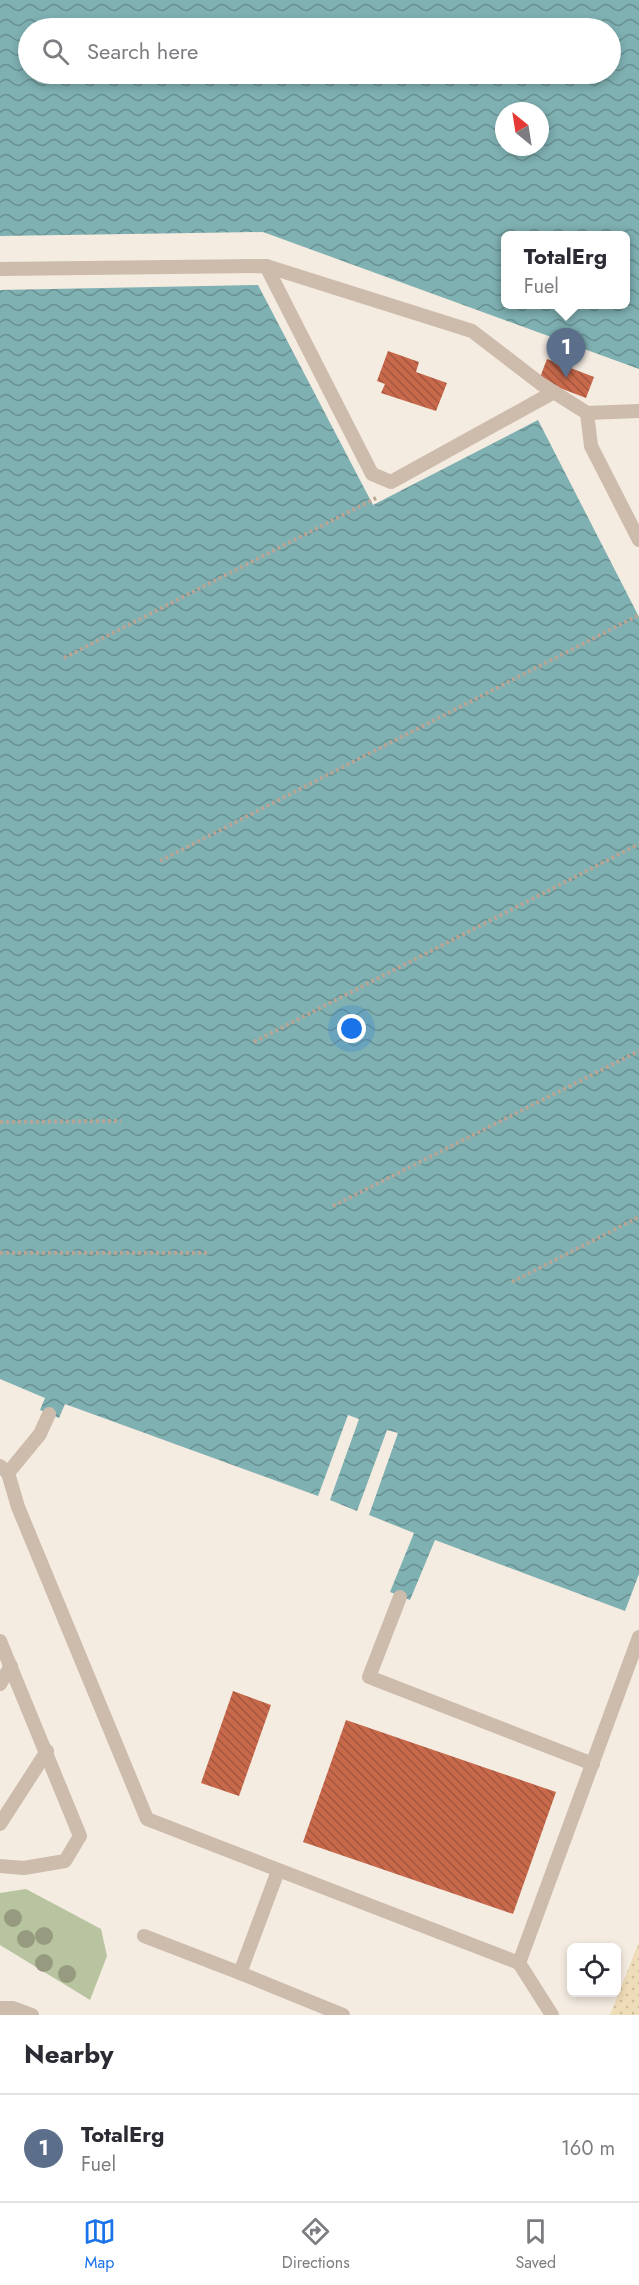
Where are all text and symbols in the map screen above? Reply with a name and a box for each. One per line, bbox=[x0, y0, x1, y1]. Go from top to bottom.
search box bbox=[18, 18, 621, 84]
icon: search bbox=[39, 35, 72, 68]
text: Search here bbox=[87, 35, 198, 67]
north arrow bbox=[495, 102, 549, 156]
popup bbox=[501, 231, 630, 309]
text: TotalErg bbox=[524, 240, 607, 272]
text: Fuel bbox=[524, 272, 559, 301]
pin: 1 bbox=[546, 328, 586, 378]
your location bbox=[337, 1014, 366, 1043]
map controls bbox=[567, 1943, 621, 1997]
button: locate bbox=[567, 1943, 621, 1997]
text: Nearby bbox=[24, 2035, 113, 2073]
text: TotalErg bbox=[81, 2118, 164, 2150]
text: 1 bbox=[38, 2134, 49, 2163]
text: 160 m bbox=[561, 2134, 615, 2163]
text: Fuel bbox=[81, 2150, 116, 2179]
tab: Map bbox=[83, 2215, 116, 2274]
tab: Directions bbox=[282, 2215, 350, 2274]
tab: Saved bbox=[515, 2215, 556, 2274]

